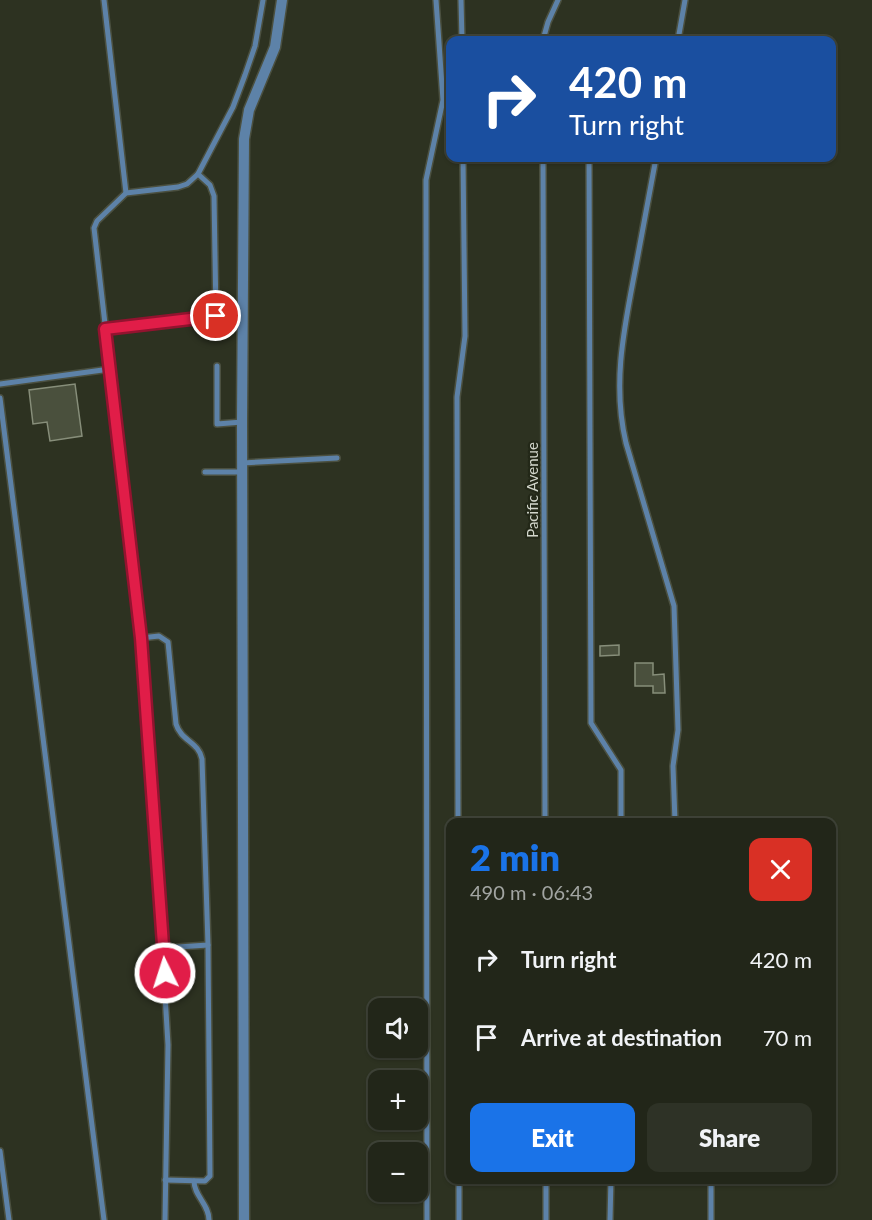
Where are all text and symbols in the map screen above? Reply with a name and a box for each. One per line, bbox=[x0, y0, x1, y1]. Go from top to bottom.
text: 420 m bbox=[569, 57, 687, 107]
icon: right bbox=[470, 60, 548, 138]
text: Turn right bbox=[569, 108, 684, 141]
pin bbox=[190, 290, 241, 341]
icon: arrive bbox=[199, 299, 232, 332]
street label: Pacific Avenue bbox=[523, 442, 541, 538]
text: 2 min bbox=[470, 835, 560, 879]
button: close bbox=[749, 838, 812, 901]
text: 490 m · 06:43 bbox=[470, 880, 593, 904]
position arrow bbox=[133, 941, 197, 1005]
icon: right bbox=[470, 943, 503, 976]
text: Turn right bbox=[521, 946, 616, 973]
text: 420 m bbox=[750, 946, 812, 973]
map controls bbox=[368, 998, 428, 1202]
button: sound bbox=[368, 998, 428, 1058]
icon: arrive bbox=[470, 1021, 503, 1054]
text: Arrive at destination bbox=[521, 1024, 722, 1051]
text: 70 m bbox=[763, 1024, 812, 1051]
button: + bbox=[368, 1070, 428, 1130]
button: Exit bbox=[470, 1103, 635, 1172]
button: Share bbox=[647, 1103, 812, 1172]
button: − bbox=[368, 1142, 428, 1202]

